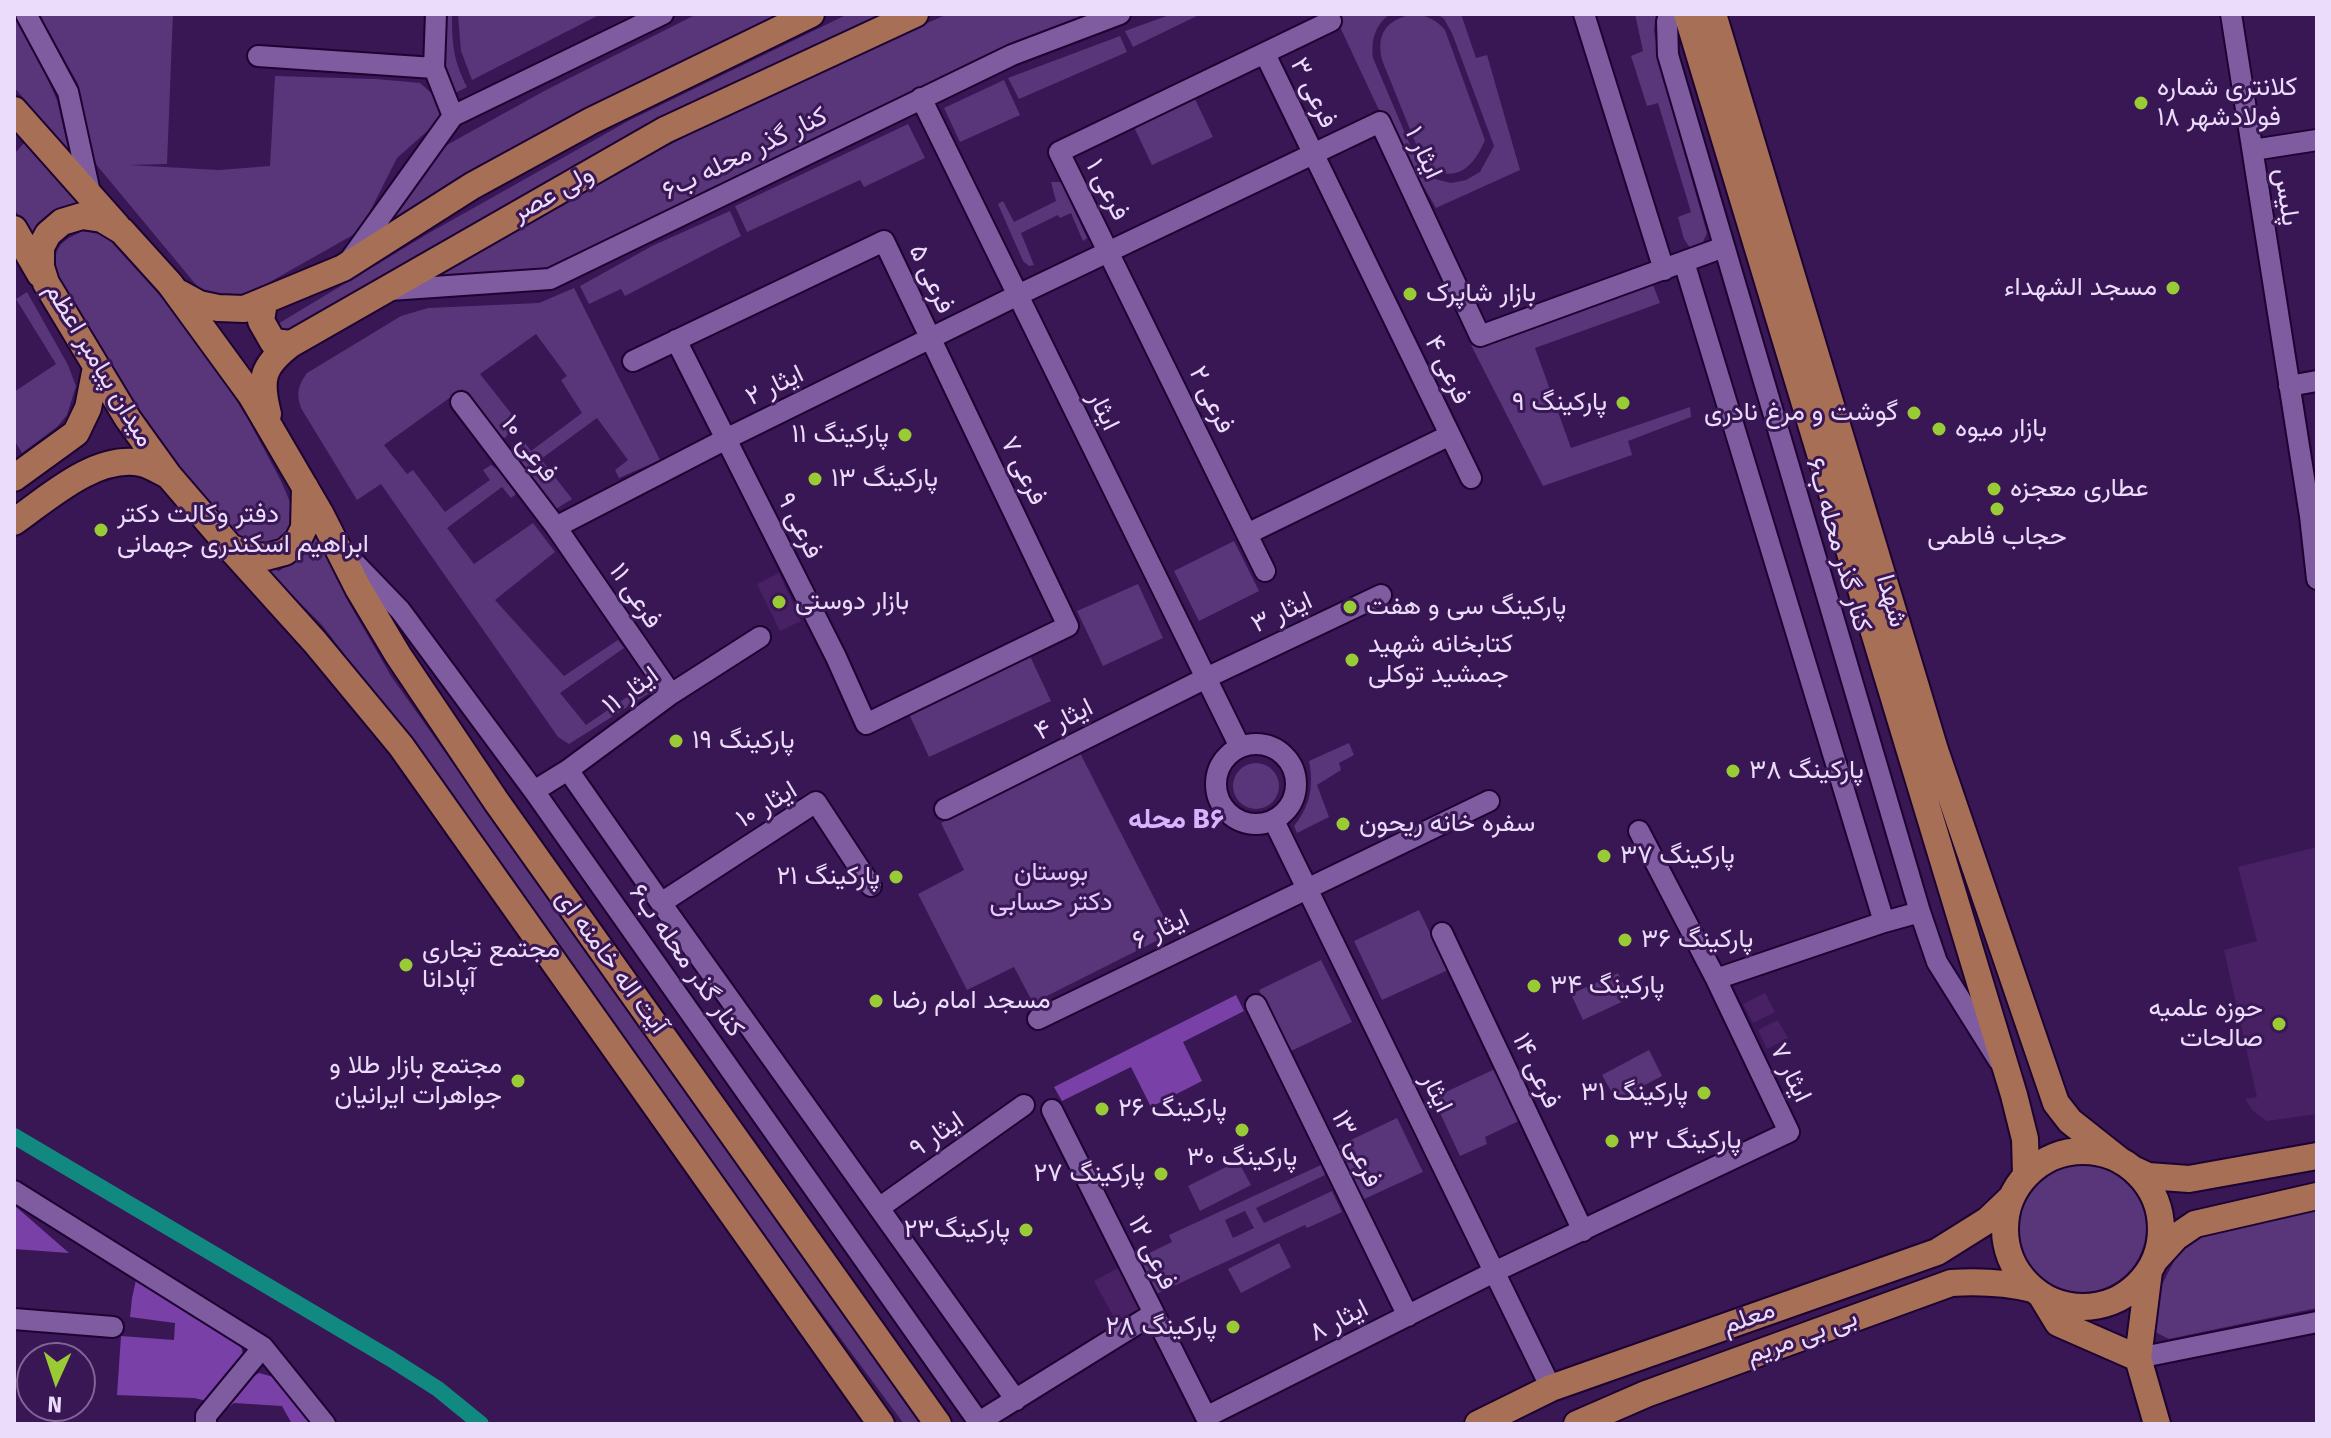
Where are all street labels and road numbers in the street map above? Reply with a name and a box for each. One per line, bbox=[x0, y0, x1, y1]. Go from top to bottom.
street label: فرعی ۳ bbox=[1283, 53, 1343, 133]
street label: کنار گذر محله ب۶ bbox=[657, 101, 833, 207]
street label: ایثار ۱ bbox=[1397, 122, 1449, 184]
street label: فرعی ۱ bbox=[1078, 154, 1136, 226]
street label: ولی عصر bbox=[507, 159, 599, 229]
street label: پلیس bbox=[2266, 166, 2306, 228]
street label: فرعی ۵ bbox=[902, 240, 960, 318]
street label: میدان پیامبر اعظم bbox=[38, 277, 160, 453]
street label: فرعی ۴ bbox=[1417, 331, 1477, 409]
street label: ایثار ۲ bbox=[741, 359, 809, 413]
street label: فرعی ۲ bbox=[1181, 361, 1241, 439]
street label: ایثار bbox=[1080, 386, 1126, 436]
street label: فرعی ۱۰ bbox=[494, 409, 564, 489]
street label: فرعی ۷ bbox=[993, 432, 1053, 510]
street label: کنار گذر محله ب۶ bbox=[1798, 454, 1878, 636]
street label: فرعی ۹ bbox=[769, 488, 829, 564]
street label: فرعی ۱۱ bbox=[602, 557, 668, 635]
street label: شهدا bbox=[1869, 571, 1913, 631]
street label: ایثار ۳ bbox=[1247, 585, 1317, 641]
street label: ایثار ۱۱ bbox=[597, 660, 665, 722]
street label: ایثار ۴ bbox=[1030, 692, 1098, 748]
street label: ایثار ۱۰ bbox=[731, 775, 803, 835]
street label: کنار گذر محله ب۶ bbox=[622, 878, 750, 1044]
street label: آیت اله خامنه ای bbox=[548, 884, 674, 1040]
street label: ایثار ۶ bbox=[1128, 903, 1194, 957]
street label: فرعی ۱۴ bbox=[1505, 1028, 1567, 1114]
street label: ایثار ۷ bbox=[1762, 1038, 1818, 1108]
street label: ایثار bbox=[1413, 1068, 1459, 1118]
street label: ایثار ۹ bbox=[904, 1105, 970, 1165]
street label: فرعی ۱۳ bbox=[1324, 1105, 1388, 1193]
street label: فرعی ۱۲ bbox=[1121, 1211, 1183, 1295]
street label: ایثار ۸ bbox=[1304, 1293, 1374, 1349]
street label: معلم bbox=[1719, 1294, 1779, 1342]
street label: بی بی مریم bbox=[1742, 1302, 1862, 1372]

